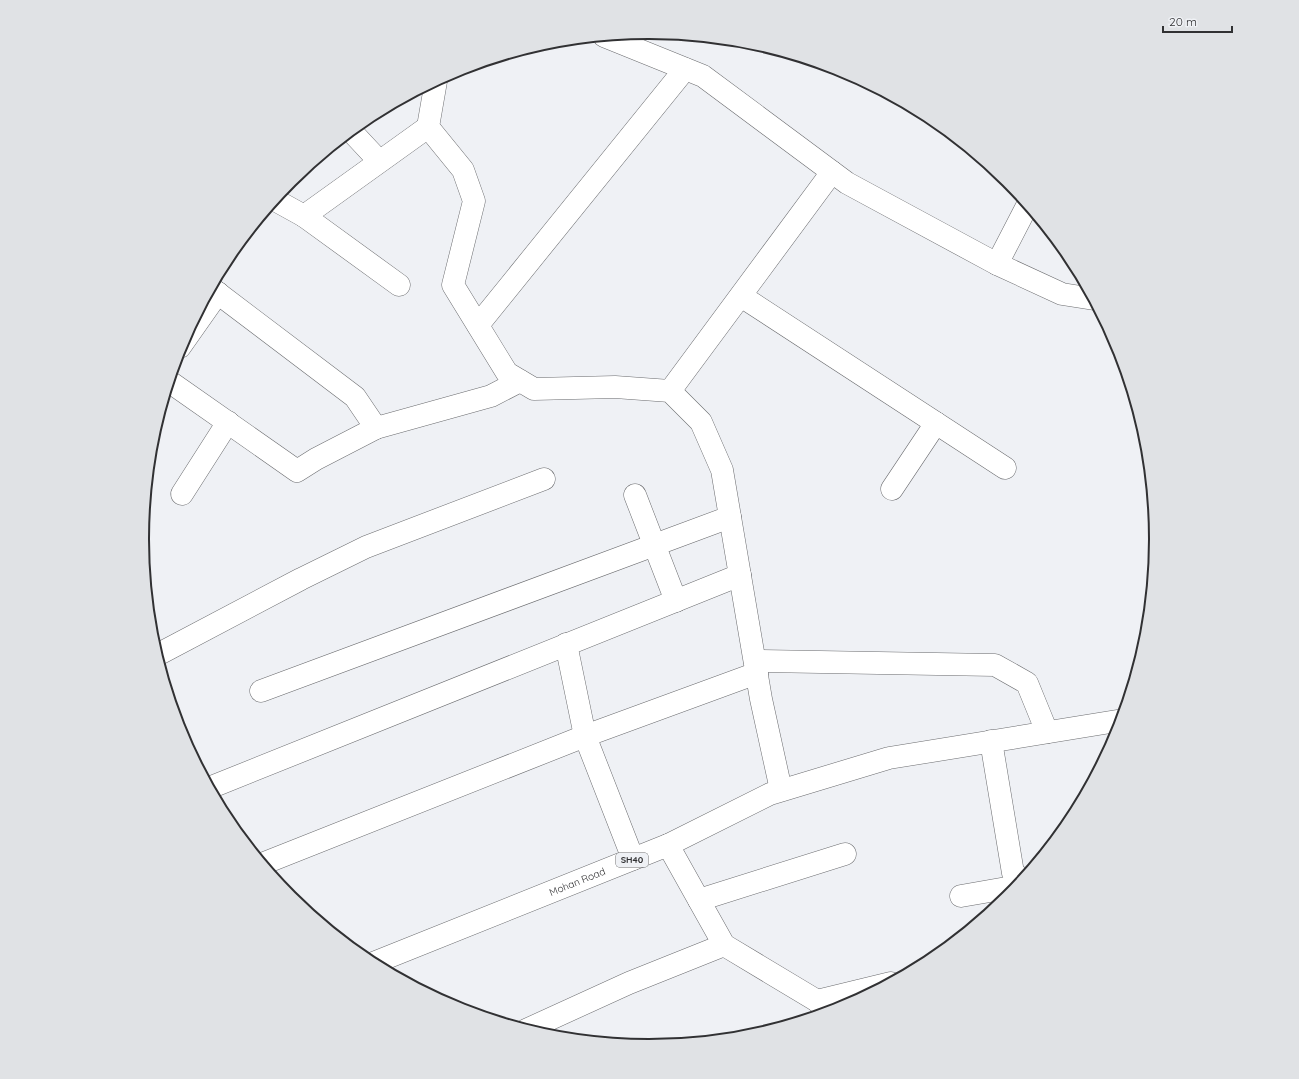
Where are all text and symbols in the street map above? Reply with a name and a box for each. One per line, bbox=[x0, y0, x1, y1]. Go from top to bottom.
scale bar bbox=[1163, 8, 1232, 34]
text: 20 m bbox=[1169, 14, 1197, 29]
road number: SH40 bbox=[616, 853, 648, 867]
street label: Mohan Road bbox=[547, 865, 607, 899]

